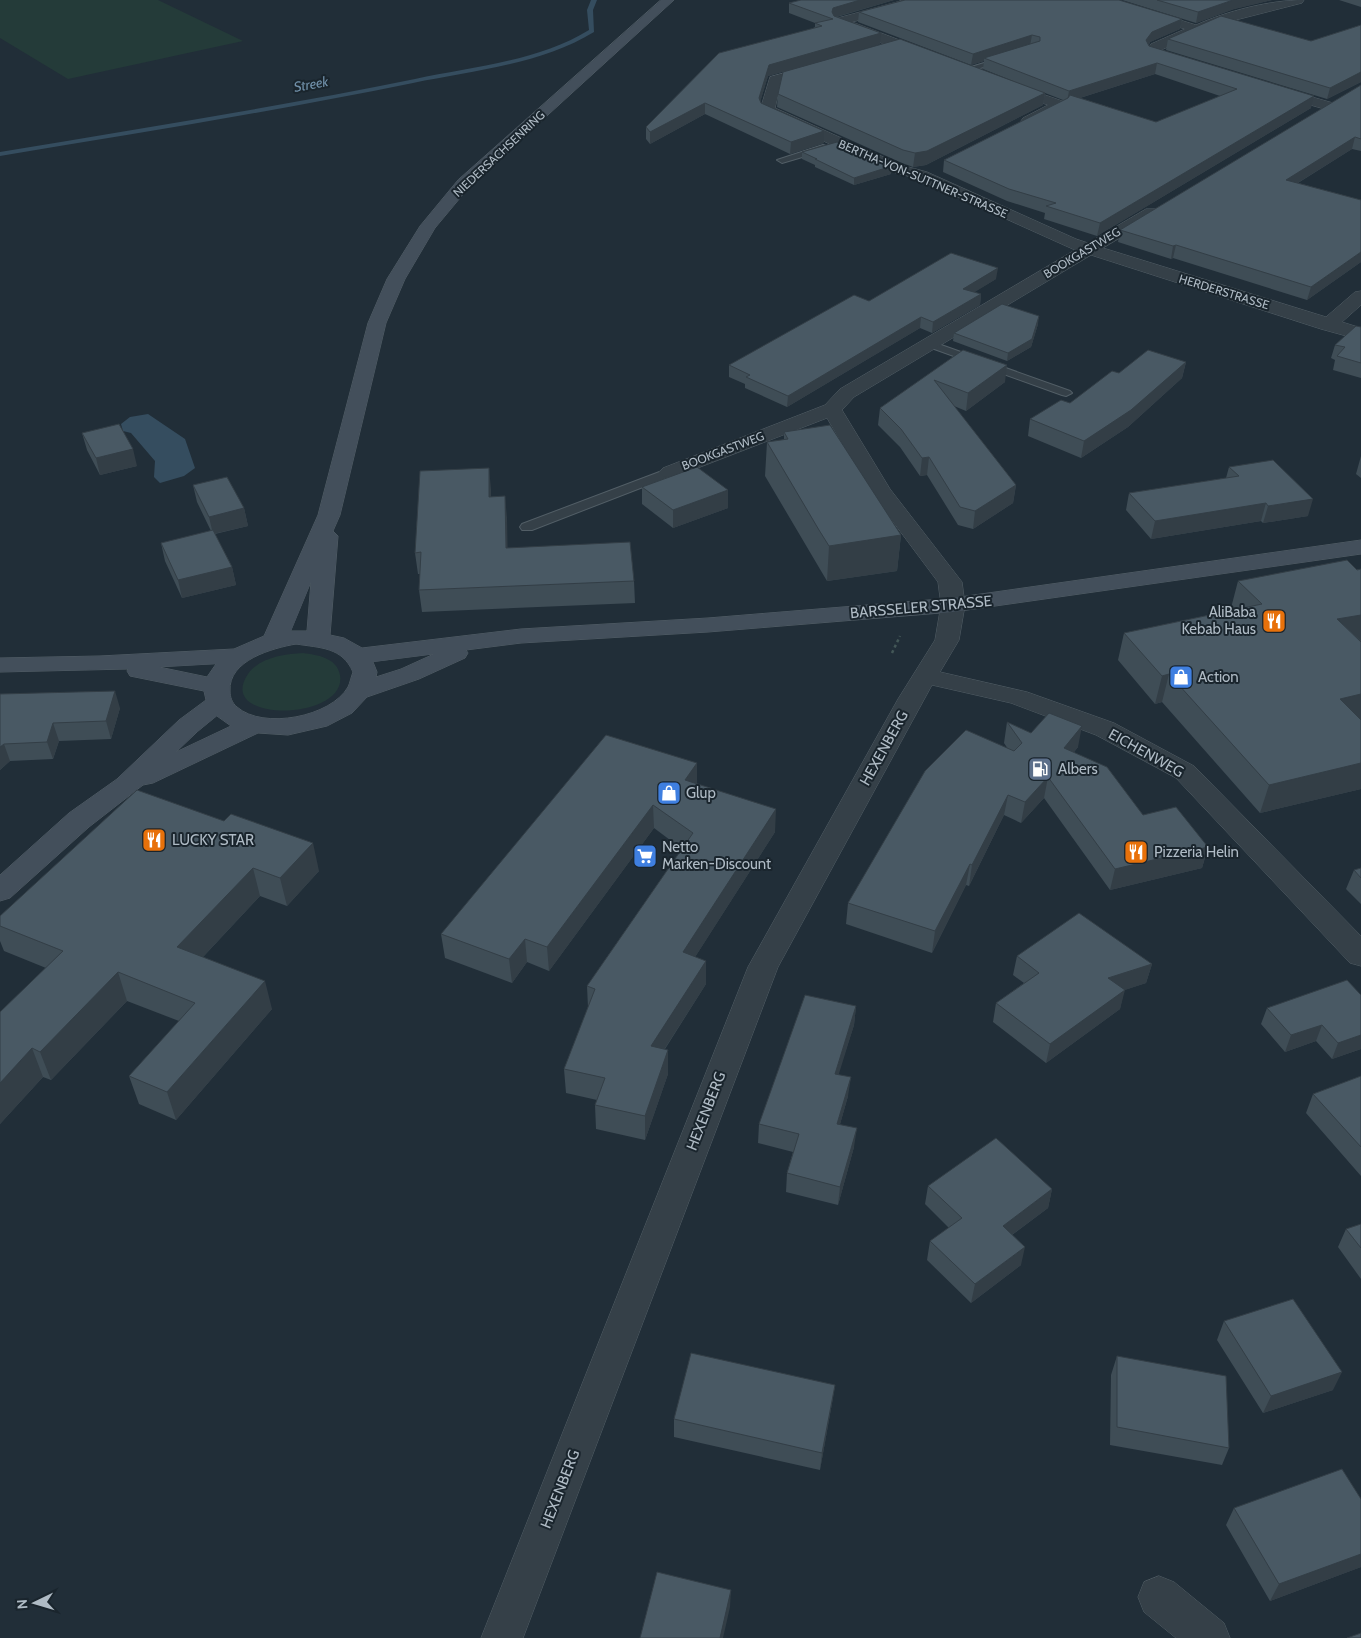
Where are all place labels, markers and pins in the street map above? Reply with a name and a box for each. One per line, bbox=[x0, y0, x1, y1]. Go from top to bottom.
place label: AliBaba Kebab Haus bbox=[1181, 603, 1257, 638]
restaurant icon: AliBaba Kebab Haus bbox=[1261, 608, 1287, 634]
shop icon: Action bbox=[1168, 664, 1194, 690]
place label: Action bbox=[1198, 668, 1239, 686]
fuel station icon: Albers bbox=[1027, 756, 1053, 782]
place label: Albers bbox=[1058, 760, 1098, 778]
shop icon: Glup bbox=[656, 780, 682, 806]
place label: Glup bbox=[686, 784, 716, 802]
restaurant icon: LUCKY STAR bbox=[141, 827, 167, 853]
place label: LUCKY STAR bbox=[172, 831, 254, 849]
place label: Netto Marken-Discount bbox=[662, 838, 771, 873]
restaurant icon: Pizzeria Helin bbox=[1123, 839, 1149, 865]
supermarket icon: Netto Marken-Discount bbox=[632, 843, 658, 869]
place label: Pizzeria Helin bbox=[1154, 843, 1239, 861]

